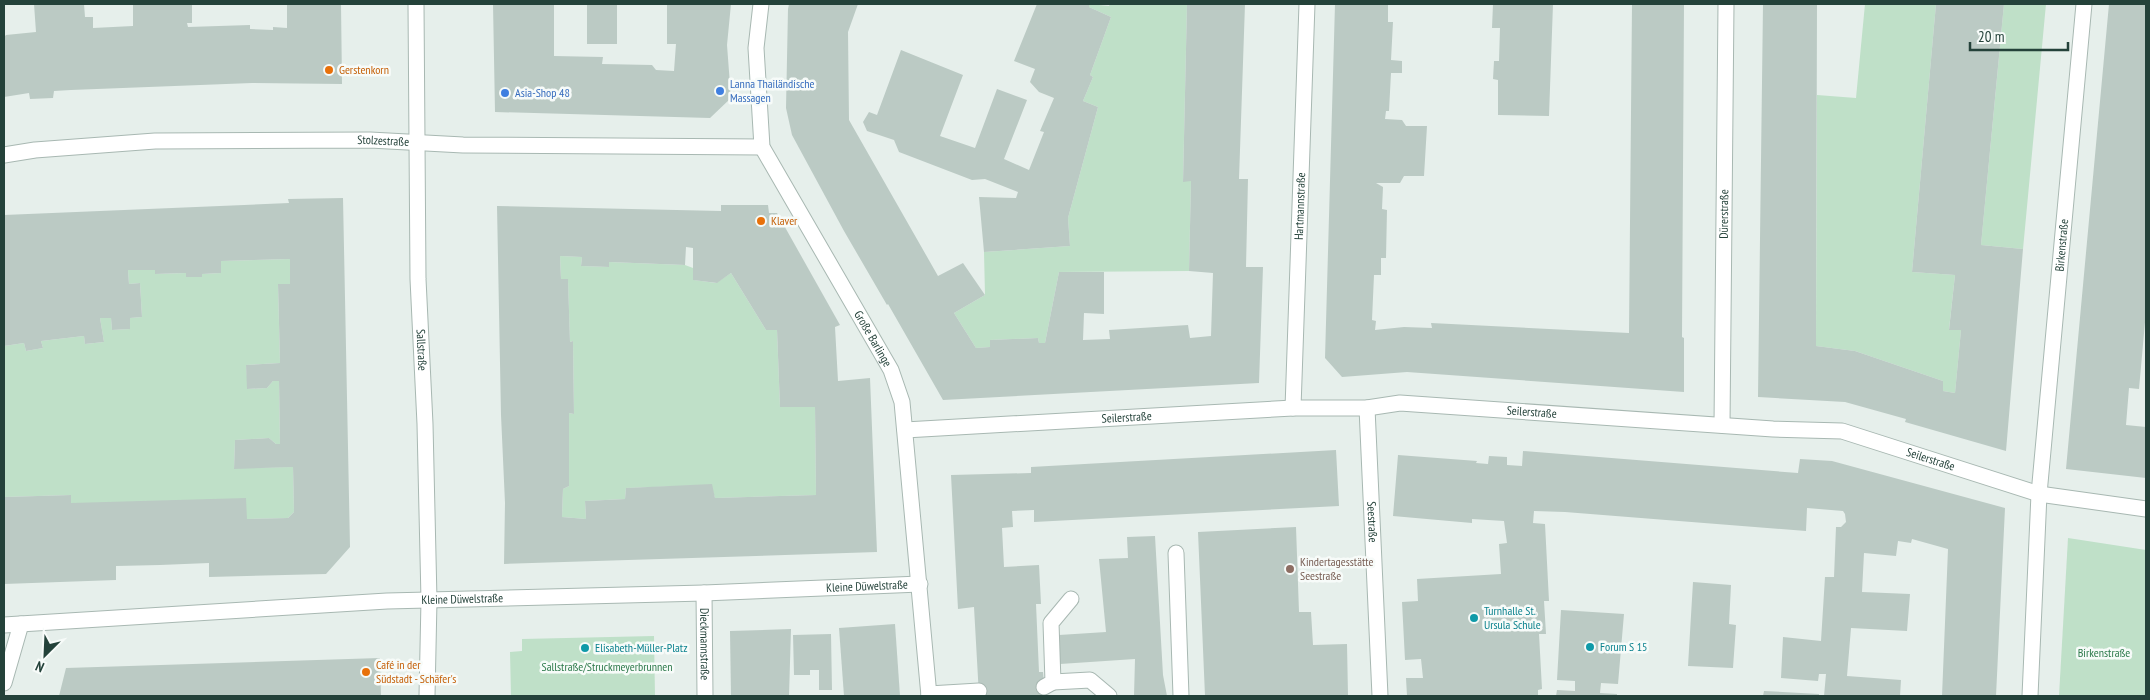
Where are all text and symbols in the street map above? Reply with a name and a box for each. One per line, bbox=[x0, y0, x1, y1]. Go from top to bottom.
scale bar bbox=[1970, 20, 2068, 52]
text: 20 m bbox=[1978, 27, 2004, 46]
place label: Gerstenkorn bbox=[339, 62, 389, 77]
marker: Gerstenkorn bbox=[323, 64, 335, 76]
place label: Lanna Thailändische Massagen bbox=[730, 76, 815, 105]
place label: Asia-Shop 48 bbox=[515, 85, 570, 100]
marker: Lanna Thailändische Massagen bbox=[714, 85, 726, 97]
marker: Asia-Shop 48 bbox=[499, 87, 511, 99]
street label: Stolzestraße bbox=[357, 132, 410, 149]
street label: Hartmannstraße bbox=[1291, 172, 1308, 240]
street label: Dürerstraße bbox=[1716, 189, 1731, 239]
place label: Klaver bbox=[771, 213, 798, 228]
marker: Klaver bbox=[755, 215, 767, 227]
street label: Birkenstraße bbox=[2051, 218, 2071, 272]
street label: Große Barlinge bbox=[851, 308, 895, 369]
street label: Sallstraße bbox=[413, 329, 430, 371]
street label: Seilerstraße bbox=[1506, 402, 1557, 421]
street label: Seilerstraße bbox=[1101, 408, 1152, 426]
street label: Seilerstraße bbox=[1905, 444, 1957, 474]
street label: Seestraße bbox=[1364, 501, 1381, 543]
place label: Kindertagesstätte Seestraße bbox=[1300, 554, 1373, 583]
marker: Kindertagesstätte Seestraße bbox=[1284, 563, 1296, 575]
street label: Kleine Düwelstraße bbox=[826, 577, 908, 595]
street label: Kleine Düwelstraße bbox=[421, 590, 503, 607]
place label: Turnhalle St. Ursula Schule bbox=[1484, 603, 1541, 632]
street label: Dieckmannstraße bbox=[697, 608, 713, 680]
marker: Turnhalle St. Ursula Schule bbox=[1468, 612, 1480, 624]
north arrow bbox=[20, 630, 70, 680]
place label: Forum S 15 bbox=[1600, 639, 1647, 654]
place label: Elisabeth-Müller-Platz bbox=[595, 640, 687, 655]
marker: Forum S 15 bbox=[1584, 641, 1596, 653]
marker: Elisabeth-Müller-Platz bbox=[579, 642, 591, 654]
park label: Birkenstraße bbox=[2078, 645, 2130, 660]
text: N bbox=[33, 657, 47, 677]
place label: Café in der Südstadt - Schäfer's bbox=[376, 657, 456, 686]
park label: Sallstraße/Struckmeyerbrunnen bbox=[542, 659, 672, 674]
marker: Café in der Südstadt - Schäfer's bbox=[360, 666, 372, 678]

